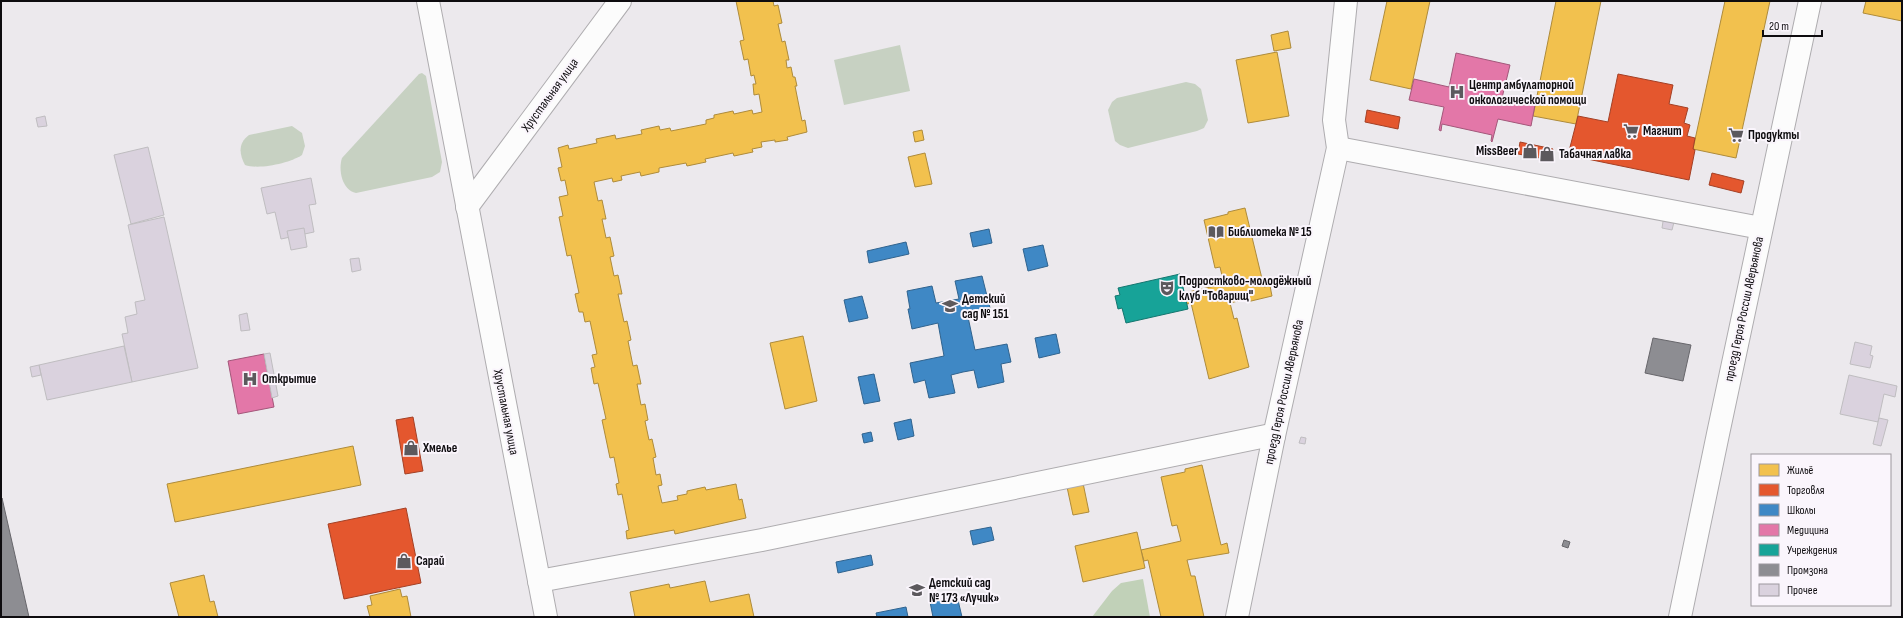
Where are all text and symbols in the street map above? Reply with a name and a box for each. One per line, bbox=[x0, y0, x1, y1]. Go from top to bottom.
scale bar bbox=[1763, 12, 1822, 38]
text: 20 m bbox=[1769, 19, 1789, 34]
street label: Хрустальная улица bbox=[517, 55, 582, 136]
place label: Центр амбулаторной онкологической помощи bbox=[1469, 77, 1587, 108]
hospital icon: Центр амбулаторной онкологической помощи bbox=[1448, 83, 1466, 101]
supermarket icon: Магнит bbox=[1622, 122, 1640, 140]
place label: Магнит bbox=[1643, 123, 1682, 139]
supermarket icon: Продукты bbox=[1727, 126, 1745, 144]
place label: Продукты bbox=[1748, 127, 1799, 143]
shop icon: MissBeer bbox=[1521, 142, 1539, 160]
place label: MissBeer bbox=[1476, 143, 1518, 159]
shop icon: Табачная лавка bbox=[1538, 145, 1556, 163]
place label: Табачная лавка bbox=[1559, 146, 1631, 162]
library icon: Библиотека № 15 bbox=[1207, 223, 1225, 241]
place label: Библиотека № 15 bbox=[1228, 224, 1312, 240]
street label: проезд Героя России Аверьянова bbox=[1721, 235, 1767, 383]
place label: Подростково-молодёжный клуб "Товарищ" bbox=[1179, 273, 1312, 304]
theatre icon: Подростково-молодёжный клуб "Товарищ" bbox=[1158, 279, 1176, 297]
place label: Детский сад № 151 bbox=[962, 291, 1009, 322]
school or university icon: Детский сад № 151 bbox=[941, 297, 959, 315]
street label: проезд Героя России Аверьянова bbox=[1261, 318, 1307, 466]
street label: Хрустальная улица bbox=[490, 367, 522, 456]
hospital icon: Открытие bbox=[241, 370, 259, 388]
place label: Открытие bbox=[262, 371, 317, 387]
shop icon: Хмелье bbox=[402, 439, 420, 457]
place label: Хмелье bbox=[422, 440, 458, 456]
legend bbox=[1751, 454, 1891, 606]
text: Жильё bbox=[1787, 463, 1814, 478]
text: Торговля bbox=[1787, 483, 1825, 498]
text: Школы bbox=[1787, 503, 1816, 518]
text: Медицина bbox=[1787, 523, 1829, 538]
text: Учреждения bbox=[1787, 543, 1838, 558]
shop icon: Сарай bbox=[395, 552, 413, 570]
place label: Сарай bbox=[416, 553, 445, 569]
text: Промзона bbox=[1787, 563, 1828, 578]
place label: Детский сад № 173 «Лучик» bbox=[929, 575, 999, 606]
school or university icon: Детский сад № 173 «Лучик» bbox=[908, 581, 926, 599]
text: Прочее bbox=[1787, 583, 1818, 598]

